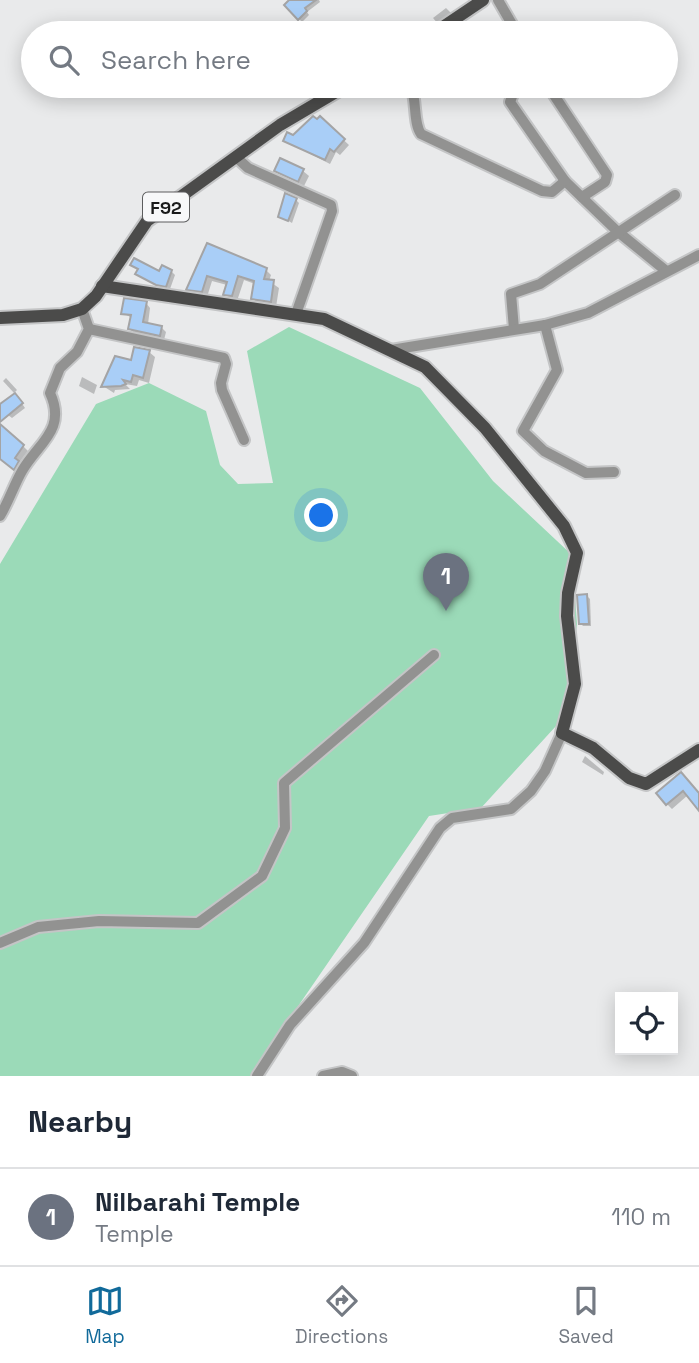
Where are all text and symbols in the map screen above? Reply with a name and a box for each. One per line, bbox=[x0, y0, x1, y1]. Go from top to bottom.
search box bbox=[21, 21, 678, 98]
icon: search bbox=[45, 41, 83, 79]
text: Search here bbox=[101, 43, 251, 77]
road number: F92 bbox=[143, 192, 189, 222]
your location bbox=[304, 498, 338, 532]
pin: 1 bbox=[423, 553, 469, 611]
map controls bbox=[615, 992, 678, 1055]
button: locate bbox=[615, 992, 678, 1055]
text: Nearby bbox=[28, 1102, 132, 1141]
text: Nilbarahi Temple bbox=[95, 1185, 300, 1219]
text: 1 bbox=[46, 1202, 56, 1232]
text: 110 m bbox=[611, 1202, 671, 1232]
text: Temple bbox=[95, 1219, 174, 1249]
tab: Map bbox=[85, 1282, 125, 1349]
tab: Directions bbox=[295, 1282, 388, 1349]
tab: Saved bbox=[558, 1282, 614, 1349]

